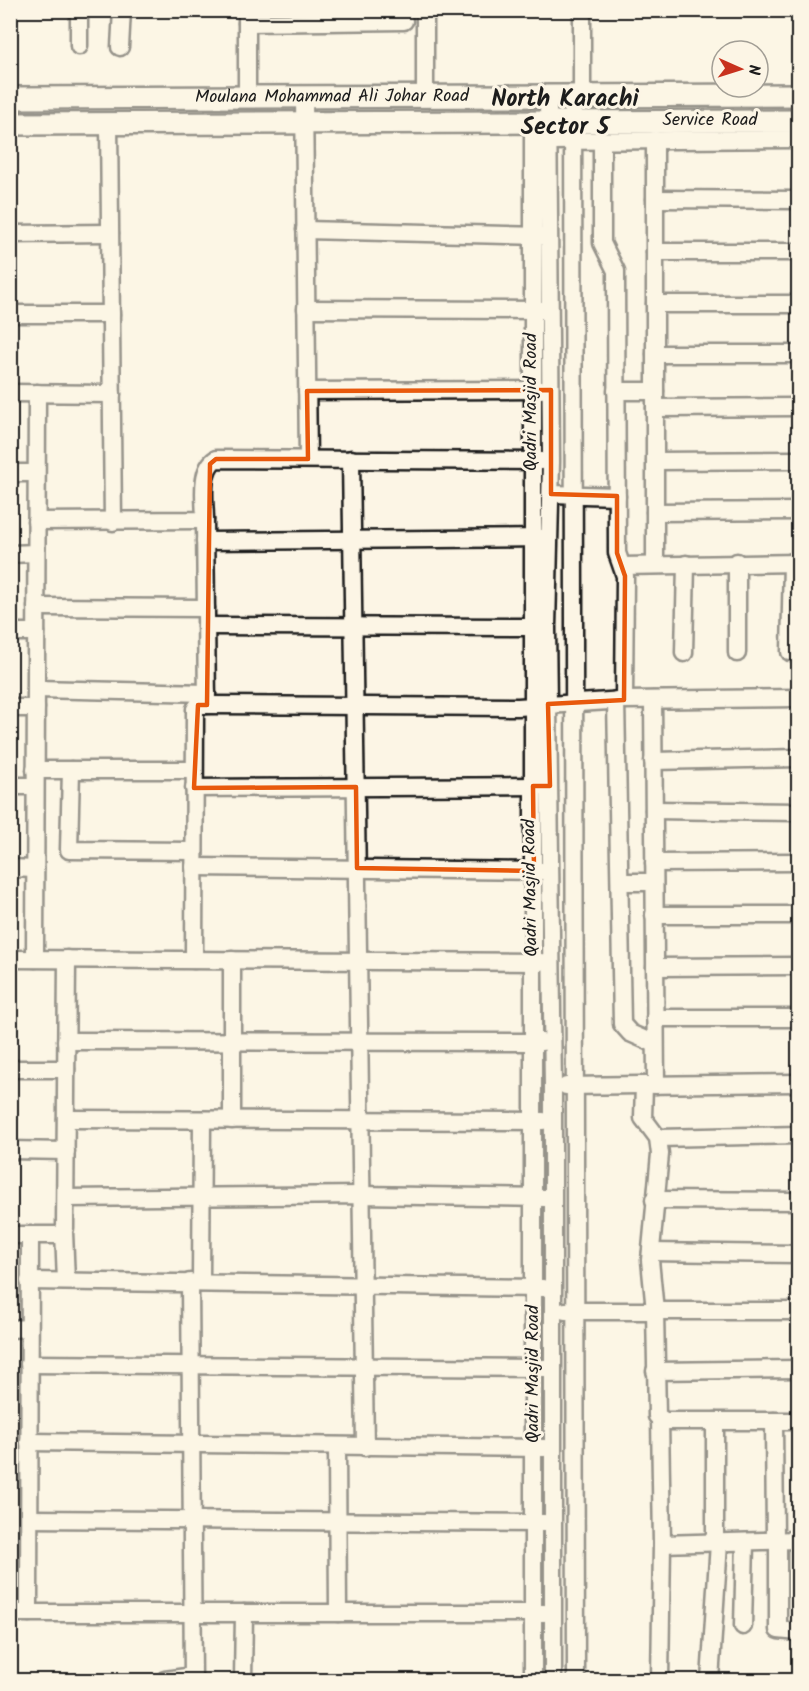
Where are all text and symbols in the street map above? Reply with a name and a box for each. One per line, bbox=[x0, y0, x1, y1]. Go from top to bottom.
north arrow bbox=[710, 39, 770, 99]
text: N bbox=[741, 64, 766, 75]
district label: North Karachi Sector 5 bbox=[491, 80, 639, 147]
street label: Moulana Mohammad Ali Johar Road bbox=[195, 82, 470, 112]
street label: Service Road bbox=[663, 106, 758, 135]
street label: Qadri Masjid Road bbox=[517, 332, 546, 471]
street label: Qadri Masjid Road bbox=[515, 818, 547, 957]
street label: Qadri Masjid Road bbox=[519, 1304, 548, 1443]

